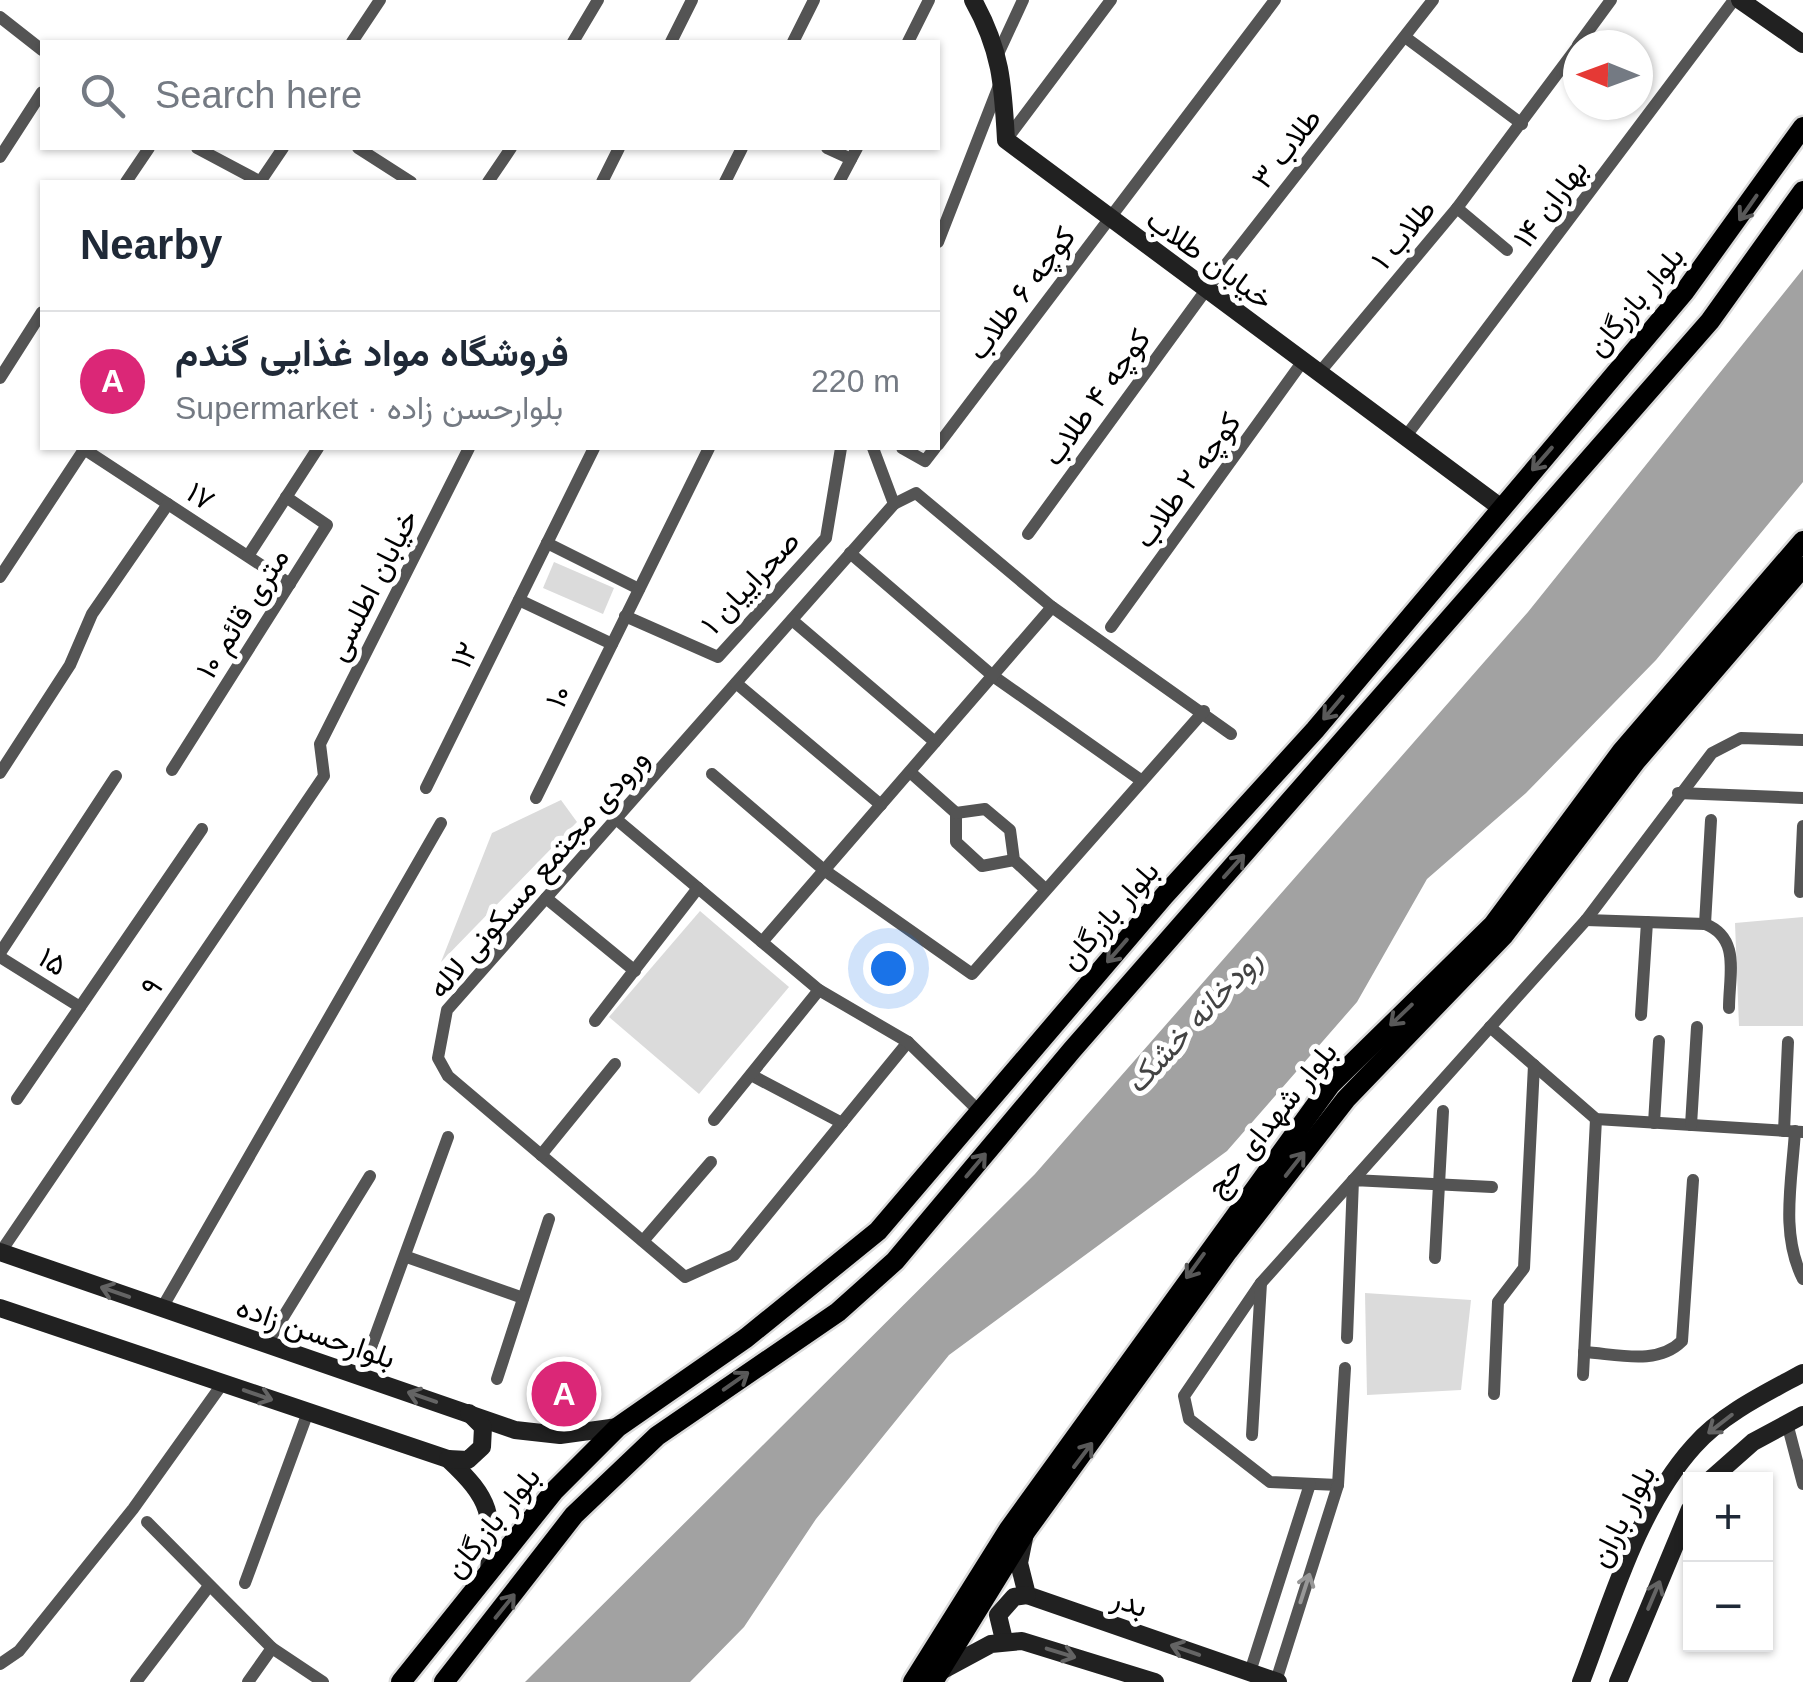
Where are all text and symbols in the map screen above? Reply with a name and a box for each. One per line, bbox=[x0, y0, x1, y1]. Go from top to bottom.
north arrow bbox=[1563, 30, 1653, 120]
search box bbox=[40, 40, 940, 150]
icon: search bbox=[75, 68, 130, 123]
text: Search here bbox=[155, 74, 362, 116]
street label: طلاب ۳ bbox=[1245, 102, 1328, 195]
street label: بهاران ۱۴ bbox=[1506, 153, 1595, 255]
street label: طلاب ۱ bbox=[1364, 192, 1442, 276]
one-way arrow bbox=[1738, 193, 1759, 221]
street label: خیابان طلاب bbox=[1140, 202, 1280, 317]
street label: کوچه ۶ طلاب bbox=[960, 220, 1085, 368]
text: Nearby bbox=[80, 221, 222, 268]
street label: بلوار بازرگان bbox=[1580, 240, 1692, 364]
street label: کوچه ۴ طلاب bbox=[1036, 323, 1160, 474]
text: فروشگاه مواد غذایی گندم bbox=[175, 332, 569, 374]
text: A bbox=[101, 363, 124, 399]
text: 220 m bbox=[811, 363, 900, 399]
text: Supermarket · بلوارحسن زاده bbox=[175, 390, 563, 426]
street label: کوچه ۲ طلاب bbox=[1127, 406, 1250, 556]
one-way arrow bbox=[1531, 445, 1553, 471]
street label: ۱۷ bbox=[181, 475, 221, 517]
street label: خيابان اطلسى bbox=[320, 504, 426, 667]
street label: صحراییان ۱ bbox=[694, 524, 807, 642]
street label: ۱۰ متری قائم bbox=[189, 542, 298, 686]
street label: ۱۲ bbox=[444, 637, 484, 673]
street label: ۱۰ bbox=[538, 679, 578, 713]
one-way arrow bbox=[1323, 695, 1345, 721]
street label: ورودی مجتمع مسکونی لاله bbox=[421, 742, 658, 1007]
street label: بلوار بازرگان bbox=[1053, 854, 1167, 977]
one-way arrow bbox=[1222, 854, 1245, 879]
one-way arrow bbox=[1107, 937, 1129, 963]
street label: ۱۵ bbox=[33, 940, 73, 982]
water label: رودخانه خشک bbox=[1117, 942, 1270, 1102]
your location bbox=[863, 943, 914, 994]
street label: ۹ bbox=[133, 972, 169, 1002]
one-way arrow bbox=[1389, 1003, 1413, 1027]
street label: بلوار شهدای حج bbox=[1199, 1035, 1346, 1205]
one-way arrow bbox=[1284, 1152, 1306, 1178]
one-way arrow bbox=[964, 1153, 987, 1178]
one-way arrow bbox=[1185, 1251, 1206, 1279]
one-way arrow bbox=[100, 1282, 131, 1300]
street label: بلوارحسن زاده bbox=[232, 1289, 400, 1376]
pin: A bbox=[532, 1356, 596, 1432]
one-way arrow bbox=[722, 1371, 750, 1392]
one-way arrow bbox=[242, 1387, 274, 1405]
one-way arrow bbox=[408, 1387, 439, 1405]
one-way arrow bbox=[1707, 1413, 1734, 1434]
one-way arrow bbox=[1073, 1442, 1094, 1469]
street label: بلوار بازرگان bbox=[437, 1460, 548, 1585]
street label: بلوار باران bbox=[1582, 1460, 1663, 1573]
map controls bbox=[1683, 1472, 1773, 1652]
button: + bbox=[1683, 1472, 1773, 1562]
button: − bbox=[1683, 1562, 1773, 1652]
one-way arrow bbox=[1298, 1573, 1316, 1605]
street label: بدر bbox=[1106, 1580, 1152, 1625]
one-way arrow bbox=[1646, 1581, 1664, 1611]
one-way arrow bbox=[494, 1594, 516, 1620]
one-way arrow bbox=[1170, 1640, 1202, 1658]
one-way arrow bbox=[1045, 1645, 1077, 1663]

